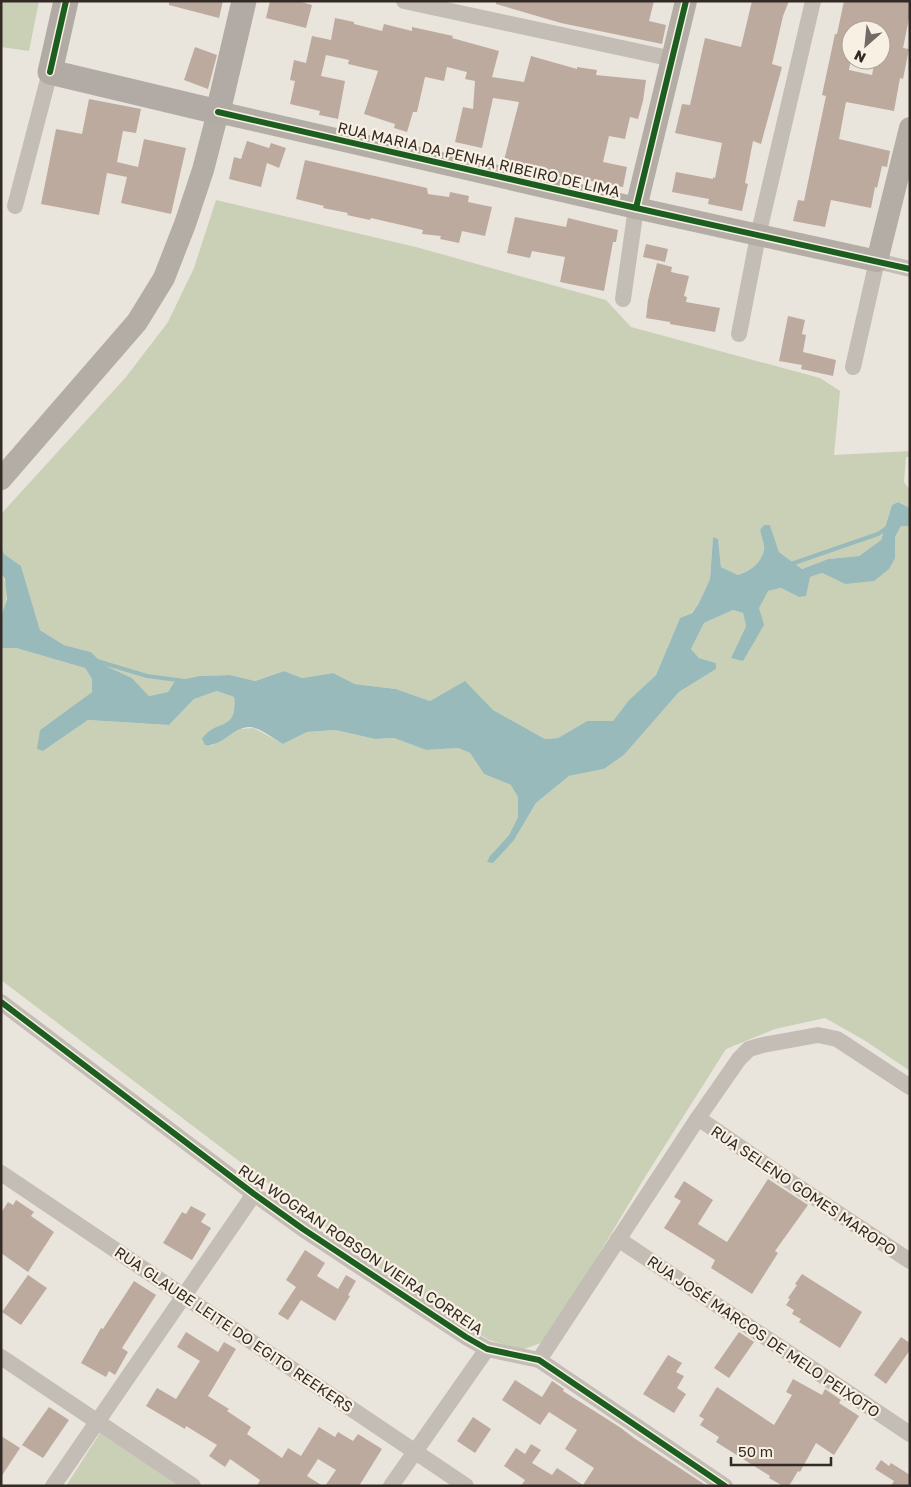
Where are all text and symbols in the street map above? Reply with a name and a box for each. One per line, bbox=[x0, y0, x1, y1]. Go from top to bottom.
north arrow bbox=[841, 20, 891, 70]
text: N bbox=[851, 47, 868, 67]
street label: RUA MARIA DA PENHA RIBEIRO DE LIMA bbox=[336, 118, 622, 200]
street label: RUA SELENO GOMES MAROPO bbox=[708, 1121, 900, 1259]
street label: RUA WOGRAN ROBSON VIEIRA CORREIA bbox=[235, 1160, 487, 1338]
street label: RUA GLAUBE LEITE DO EGITO REEKERS bbox=[111, 1242, 357, 1416]
street label: RUA JOSÉ MARCOS DE MELO PEIXOTO bbox=[644, 1251, 884, 1421]
scale bar bbox=[731, 1434, 831, 1466]
text: 50 m bbox=[738, 1442, 773, 1460]

